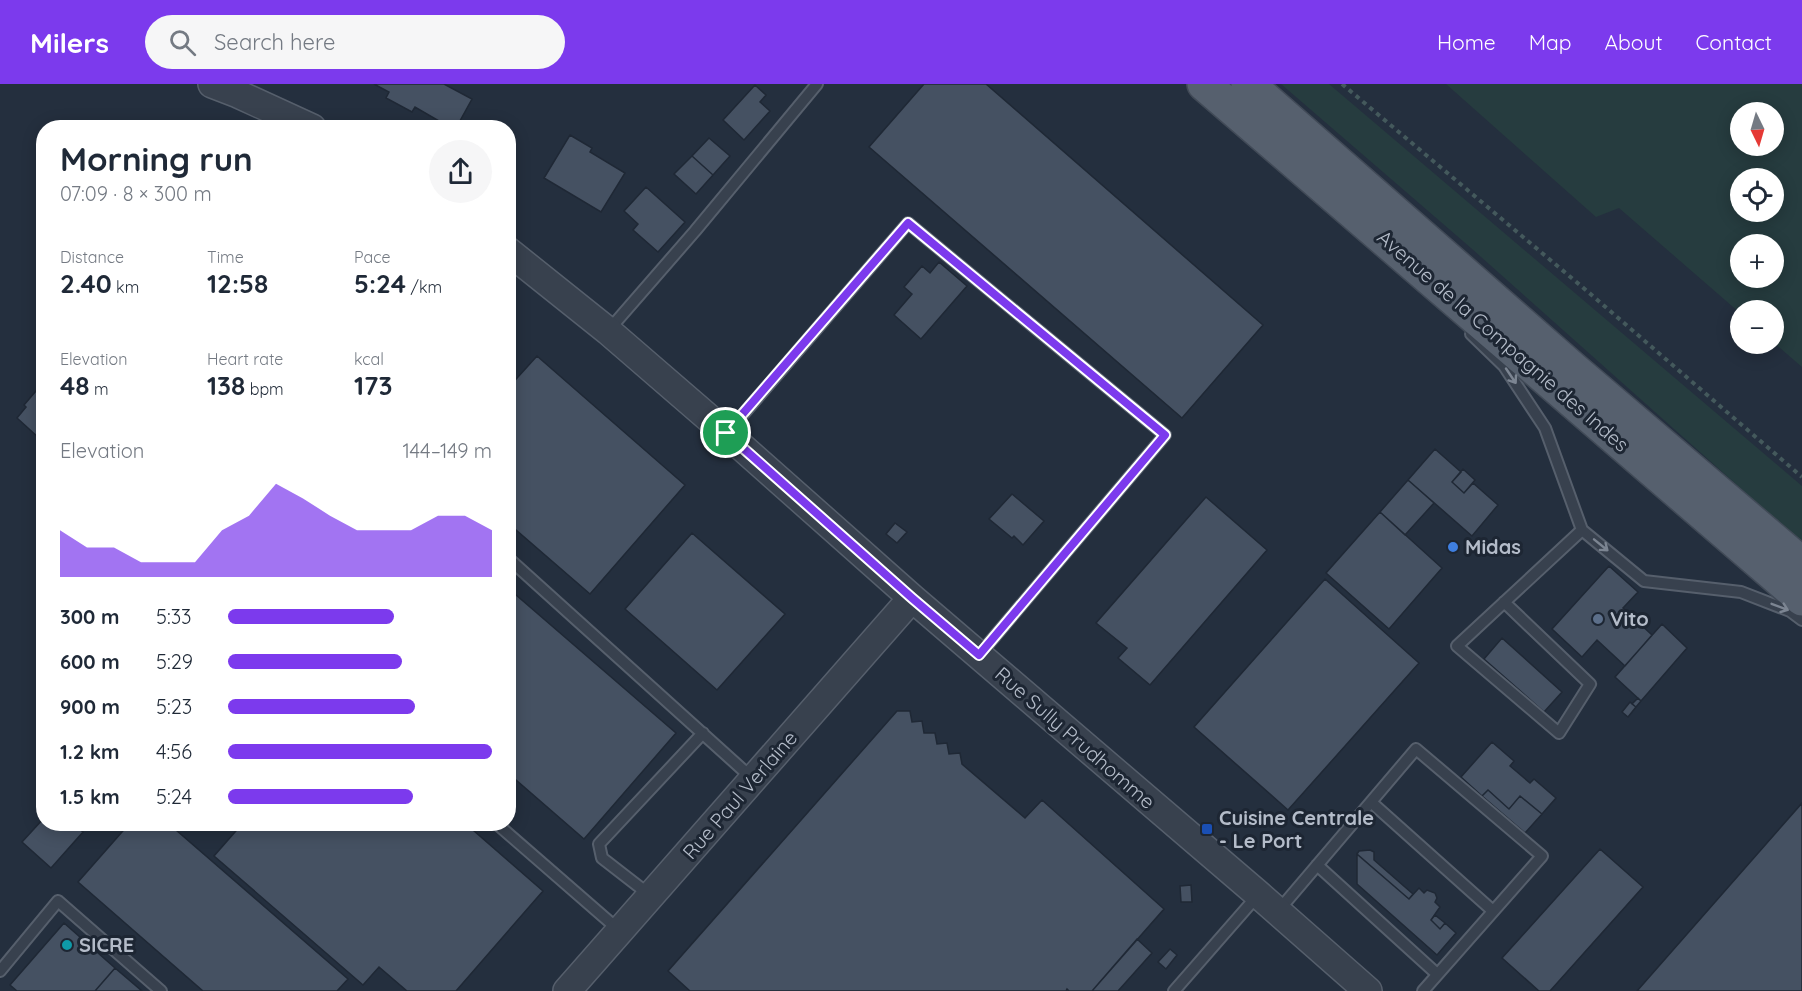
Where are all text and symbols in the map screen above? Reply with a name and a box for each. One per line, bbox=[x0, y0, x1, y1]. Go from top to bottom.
search box bbox=[145, 15, 565, 69]
text: Milers bbox=[30, 25, 109, 60]
icon: search bbox=[166, 26, 199, 59]
text: Search here bbox=[214, 28, 335, 56]
text: Home bbox=[1437, 29, 1496, 55]
text: Map bbox=[1529, 29, 1572, 55]
text: About bbox=[1605, 29, 1663, 55]
text: Contact bbox=[1696, 29, 1772, 55]
north arrow bbox=[1730, 102, 1784, 156]
map controls bbox=[1730, 102, 1784, 354]
text: Morning run bbox=[60, 138, 253, 179]
button: share bbox=[429, 140, 492, 203]
button: locate bbox=[1730, 168, 1784, 222]
text: 07:09 · 8 × 300 m bbox=[60, 181, 212, 206]
street label: Avenue de la Compagnie des Indes bbox=[1372, 224, 1634, 457]
button: + bbox=[1730, 234, 1784, 288]
text: Distance bbox=[60, 247, 124, 267]
text: Time bbox=[207, 247, 244, 267]
text: Pace bbox=[354, 247, 390, 267]
text: 2.40 bbox=[60, 267, 112, 300]
text: 12:58 bbox=[207, 267, 268, 300]
text: 5:24 bbox=[354, 267, 406, 300]
text: km bbox=[112, 277, 139, 297]
text: /km bbox=[406, 277, 442, 297]
button: − bbox=[1730, 300, 1784, 354]
text: Elevation bbox=[60, 349, 127, 369]
text: Heart rate bbox=[207, 349, 283, 369]
text: kcal bbox=[354, 349, 384, 369]
one-way arrow bbox=[1505, 367, 1517, 384]
text: 48 bbox=[60, 369, 90, 402]
text: 138 bbox=[207, 369, 245, 402]
text: 173 bbox=[354, 369, 392, 402]
text: m bbox=[90, 379, 109, 399]
text: bpm bbox=[245, 379, 284, 399]
pin bbox=[700, 407, 751, 458]
icon: arrive bbox=[709, 416, 742, 449]
text: Elevation bbox=[60, 438, 144, 463]
text: 144–149 m bbox=[402, 438, 492, 463]
place label: Midas bbox=[1465, 534, 1521, 559]
one-way arrow bbox=[1592, 539, 1608, 552]
marker: Midas bbox=[1446, 540, 1460, 554]
one-way arrow bbox=[1770, 602, 1788, 613]
text: 300 m bbox=[60, 604, 119, 629]
text: 5:33 bbox=[156, 604, 192, 629]
place label: Vito bbox=[1610, 606, 1649, 631]
marker: Vito bbox=[1591, 612, 1605, 626]
text: 600 m bbox=[60, 649, 120, 674]
text: 5:29 bbox=[156, 649, 193, 674]
street label: Rue Sully Prudhomme bbox=[990, 661, 1161, 814]
text: 900 m bbox=[60, 694, 120, 719]
text: 5:23 bbox=[156, 694, 192, 719]
street label: Rue Paul Verlaine bbox=[677, 725, 802, 864]
text: 1.2 km bbox=[60, 739, 120, 764]
text: 4:56 bbox=[156, 739, 192, 764]
text: 1.5 km bbox=[60, 784, 120, 809]
text: 5:24 bbox=[156, 784, 192, 809]
place label: Cuisine Centrale - Le Port bbox=[1219, 805, 1374, 853]
marker: Cuisine Centrale - Le Port bbox=[1200, 822, 1214, 836]
place label: SICRE bbox=[79, 932, 134, 957]
marker: SICRE bbox=[60, 938, 74, 952]

